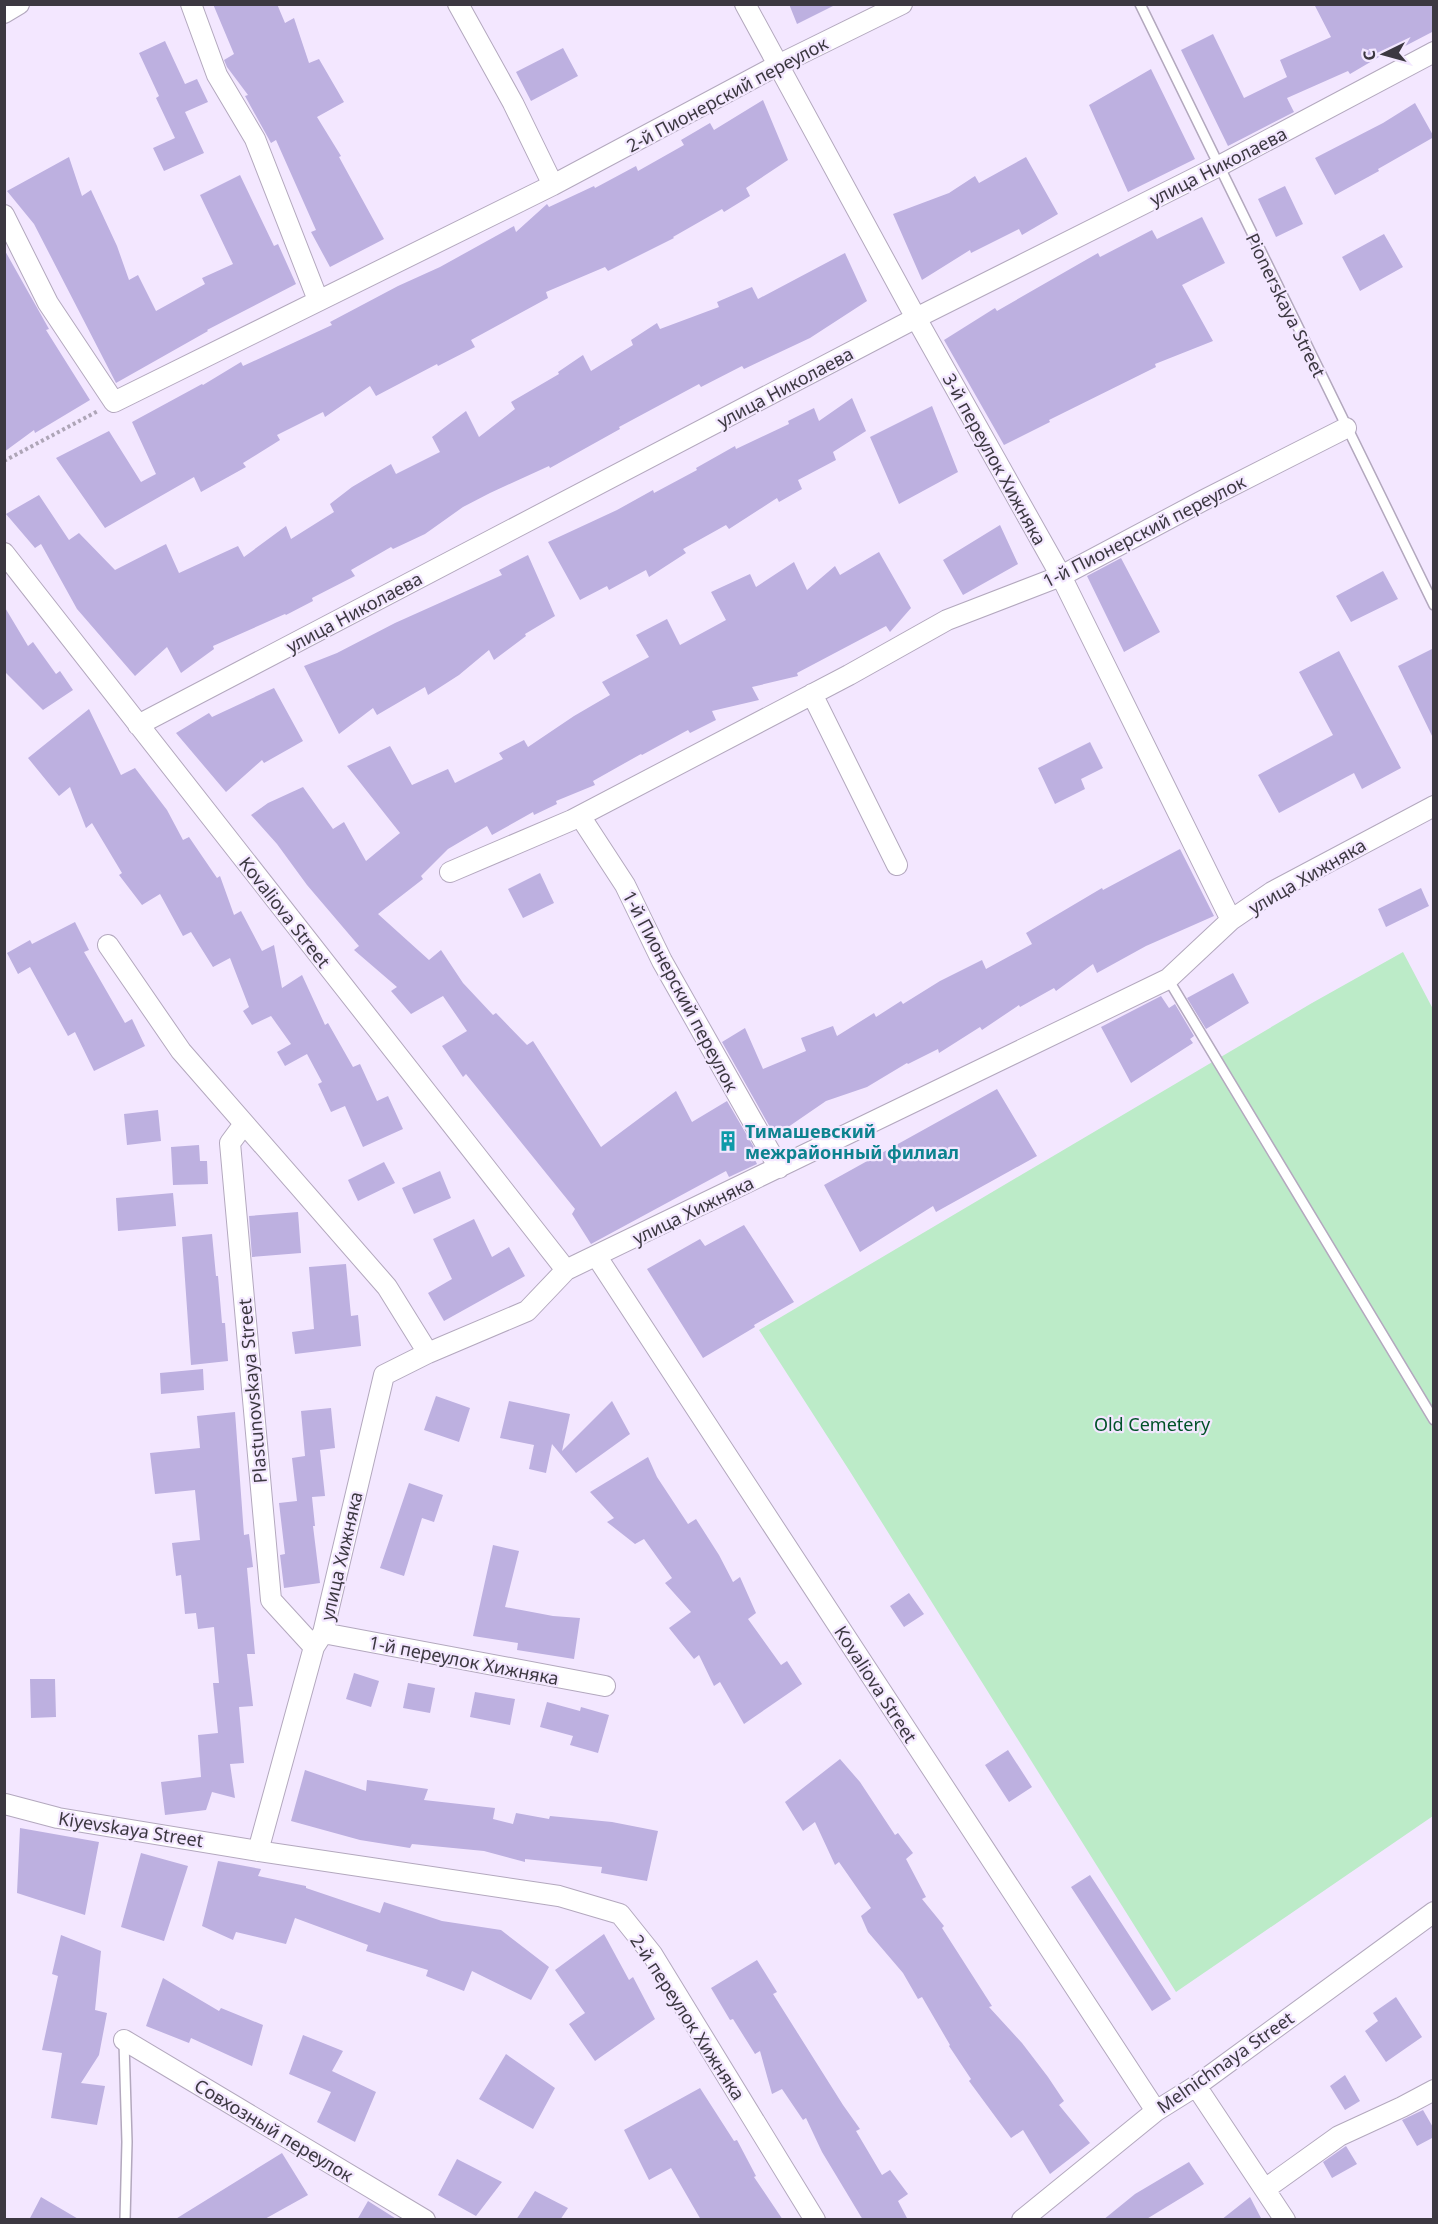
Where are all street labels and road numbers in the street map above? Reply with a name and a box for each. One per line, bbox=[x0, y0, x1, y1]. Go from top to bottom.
street label: 2-й Пионерский переулок bbox=[622, 30, 832, 157]
street label: улица Николаева bbox=[1145, 121, 1291, 211]
street label: Pionerskaya Street bbox=[1241, 229, 1332, 382]
street label: улица Николаева bbox=[713, 341, 857, 433]
street label: 3-й переулок Хижняка bbox=[938, 369, 1052, 549]
street label: 1-й Пионерский переулок bbox=[1038, 469, 1250, 593]
street label: улица Николаева bbox=[282, 566, 426, 658]
street label: улица Хижняка bbox=[1244, 833, 1370, 919]
street label: Kovaliova Street bbox=[234, 851, 336, 973]
street label: 1-й Пионерский переулок bbox=[618, 886, 745, 1096]
street label: улица Хижняка bbox=[629, 1170, 757, 1250]
street label: Plastunovskaya Street bbox=[232, 1297, 272, 1484]
street label: улица Хижняка bbox=[314, 1489, 368, 1623]
street label: Kovaliova Street bbox=[829, 1621, 923, 1748]
street label: 1-й переулок Хижняка bbox=[367, 1630, 561, 1690]
street label: Kiyevskaya Street bbox=[57, 1806, 206, 1852]
street label: 2-й переулок Хижняка bbox=[625, 1930, 751, 2104]
street label: Melnichnaya Street bbox=[1152, 2005, 1299, 2118]
street label: Совхозный переулок bbox=[190, 2073, 358, 2187]

